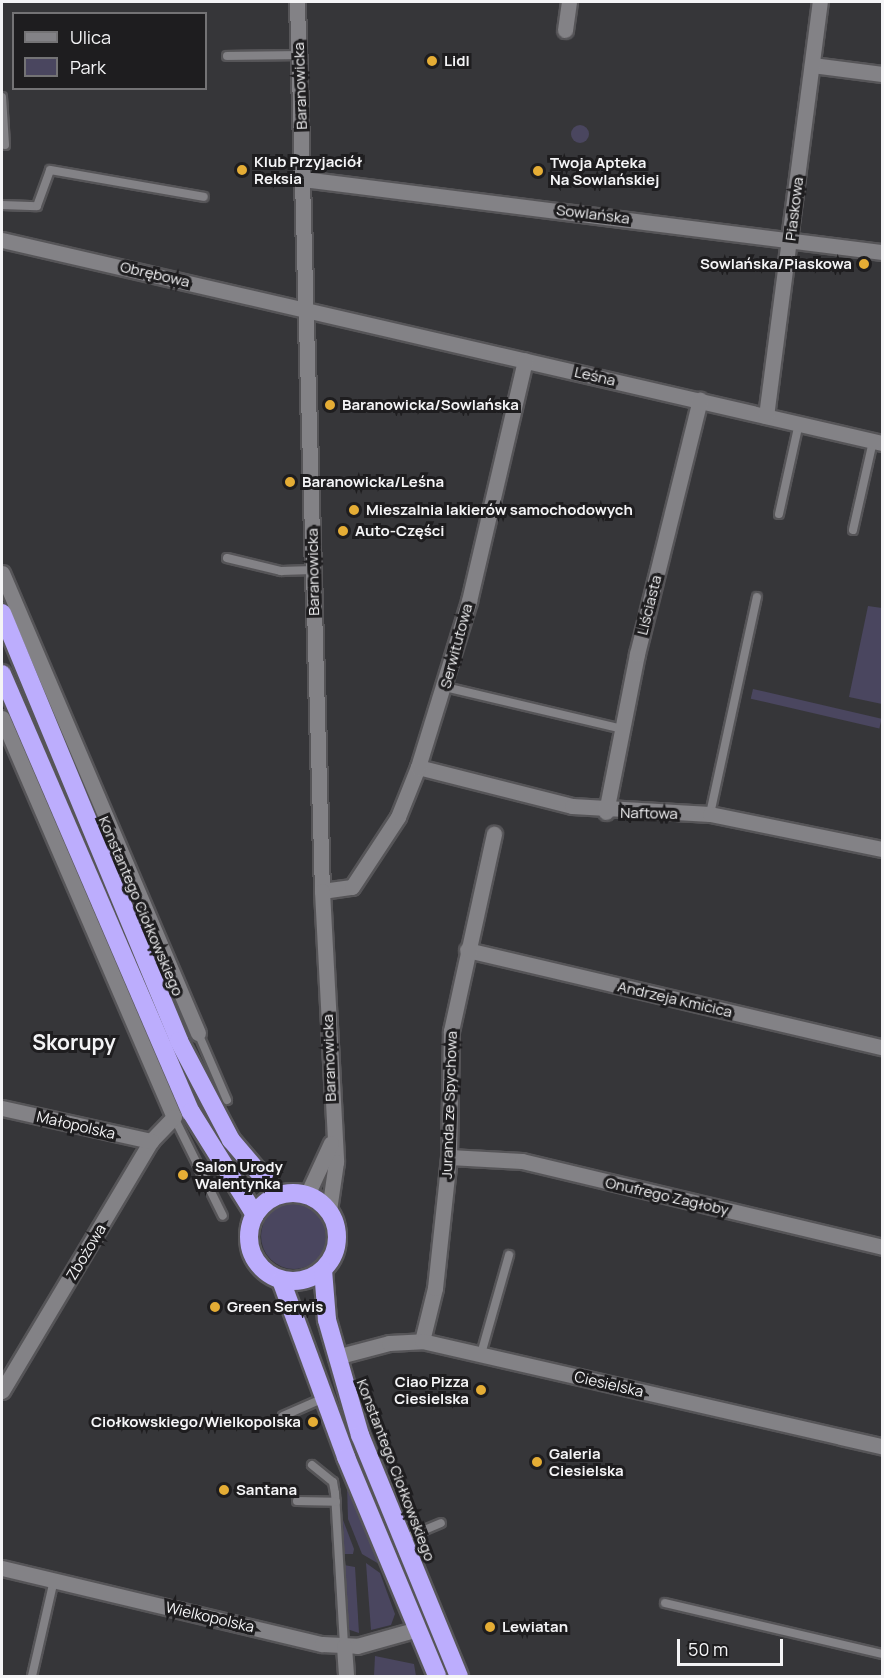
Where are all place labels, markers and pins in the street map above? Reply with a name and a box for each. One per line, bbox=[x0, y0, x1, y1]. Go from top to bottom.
place label: Lidl bbox=[444, 52, 470, 70]
marker: Lidl bbox=[425, 54, 439, 68]
place label: Klub Przyjaciół Reksia bbox=[254, 152, 362, 187]
place label: Twoja Apteka Na Sowlańskiej bbox=[550, 153, 659, 188]
marker: Klub Przyjaciół Reksia bbox=[235, 163, 249, 177]
marker: Twoja Apteka Na Sowlańskiej bbox=[531, 164, 545, 178]
place label: Sowlańska/Piaskowa bbox=[700, 255, 852, 273]
marker: Sowlańska/Piaskowa bbox=[857, 257, 871, 271]
place label: Baranowicka/Sowlańska bbox=[342, 396, 519, 414]
marker: Baranowicka/Sowlańska bbox=[323, 398, 337, 412]
place label: Baranowicka/Leśna bbox=[302, 473, 444, 491]
marker: Baranowicka/Leśna bbox=[283, 475, 297, 489]
place label: Mieszalnia lakierów samochodowych bbox=[366, 501, 633, 519]
marker: Mieszalnia lakierów samochodowych bbox=[347, 503, 361, 517]
place label: Auto-Części bbox=[355, 522, 444, 540]
marker: Auto-Części bbox=[336, 524, 350, 538]
place label: Salon Urody Walentynka bbox=[195, 1157, 283, 1192]
marker: Salon Urody Walentynka bbox=[176, 1168, 190, 1182]
place label: Green Serwis bbox=[227, 1298, 323, 1316]
marker: Green Serwis bbox=[208, 1300, 222, 1314]
place label: Ciao Pizza Ciesielska bbox=[394, 1372, 469, 1407]
marker: Ciao Pizza Ciesielska bbox=[474, 1383, 488, 1397]
place label: Ciołkowskiego/Wielkopolska bbox=[91, 1413, 301, 1431]
marker: Ciołkowskiego/Wielkopolska bbox=[306, 1415, 320, 1429]
place label: Galeria Ciesielska bbox=[549, 1444, 624, 1479]
marker: Galeria Ciesielska bbox=[530, 1455, 544, 1469]
place label: Santana bbox=[236, 1481, 297, 1499]
marker: Santana bbox=[217, 1483, 231, 1497]
place label: Lewiatan bbox=[502, 1618, 568, 1636]
marker: Lewiatan bbox=[483, 1620, 497, 1634]

